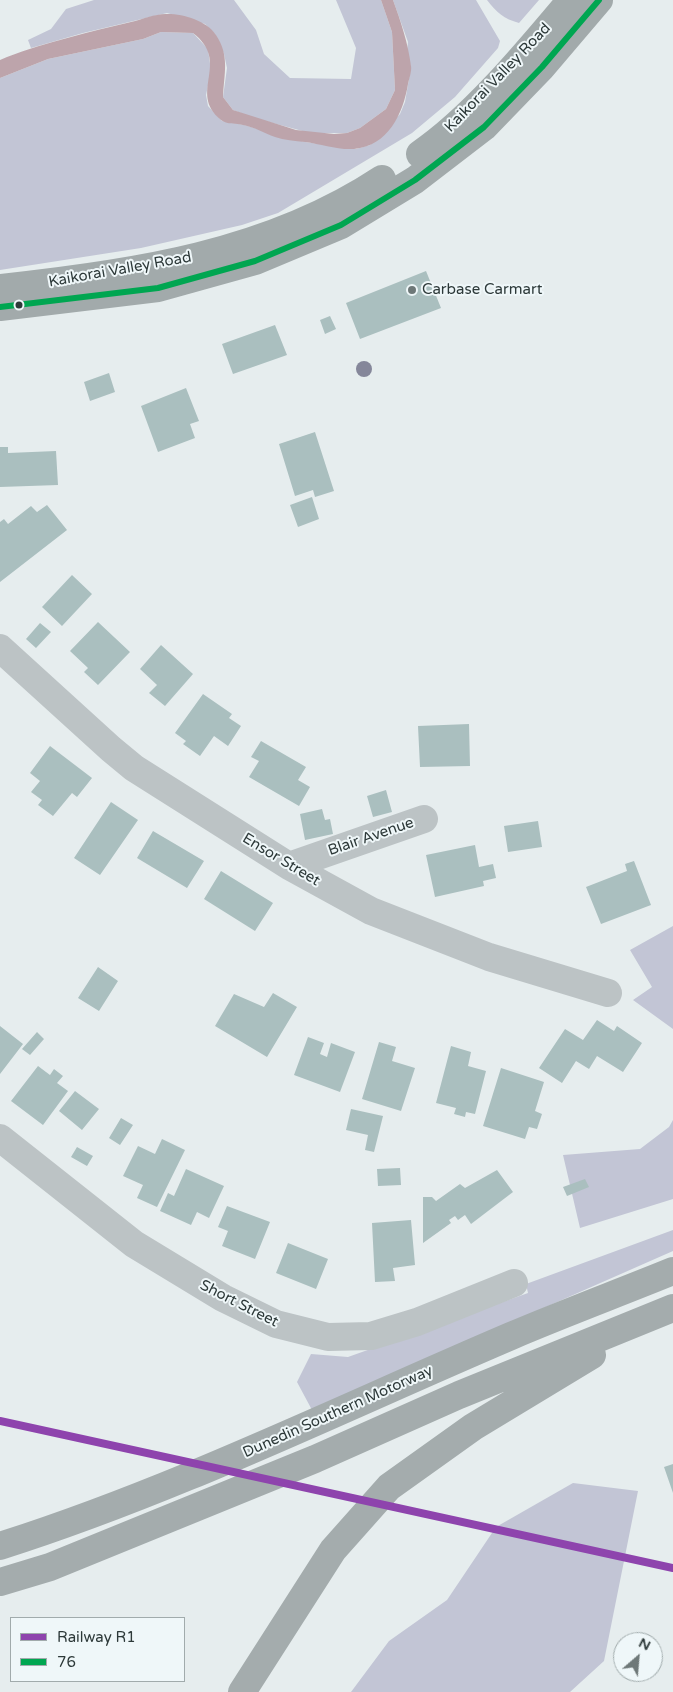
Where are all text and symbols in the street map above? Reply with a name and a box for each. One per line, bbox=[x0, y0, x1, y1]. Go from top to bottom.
street label: Kaikorai Valley Road bbox=[441, 20, 555, 136]
street label: Kaikorai Valley Road bbox=[47, 249, 193, 291]
place label: Carbase Carmart bbox=[422, 281, 542, 299]
marker: Carbase Carmart bbox=[406, 284, 418, 296]
unlabelled marker bbox=[14, 300, 24, 310]
street label: Blair Avenue bbox=[326, 814, 416, 860]
street label: Ensor Street bbox=[239, 830, 323, 890]
street label: Short Street bbox=[197, 1277, 281, 1331]
street label: Dunedin Southern Motorway bbox=[240, 1362, 436, 1462]
legend bbox=[10, 1617, 185, 1682]
text: Railway R1 bbox=[57, 1628, 136, 1646]
north arrow bbox=[613, 1632, 663, 1682]
text: N bbox=[636, 1634, 653, 1654]
text: 76 bbox=[57, 1653, 76, 1671]

